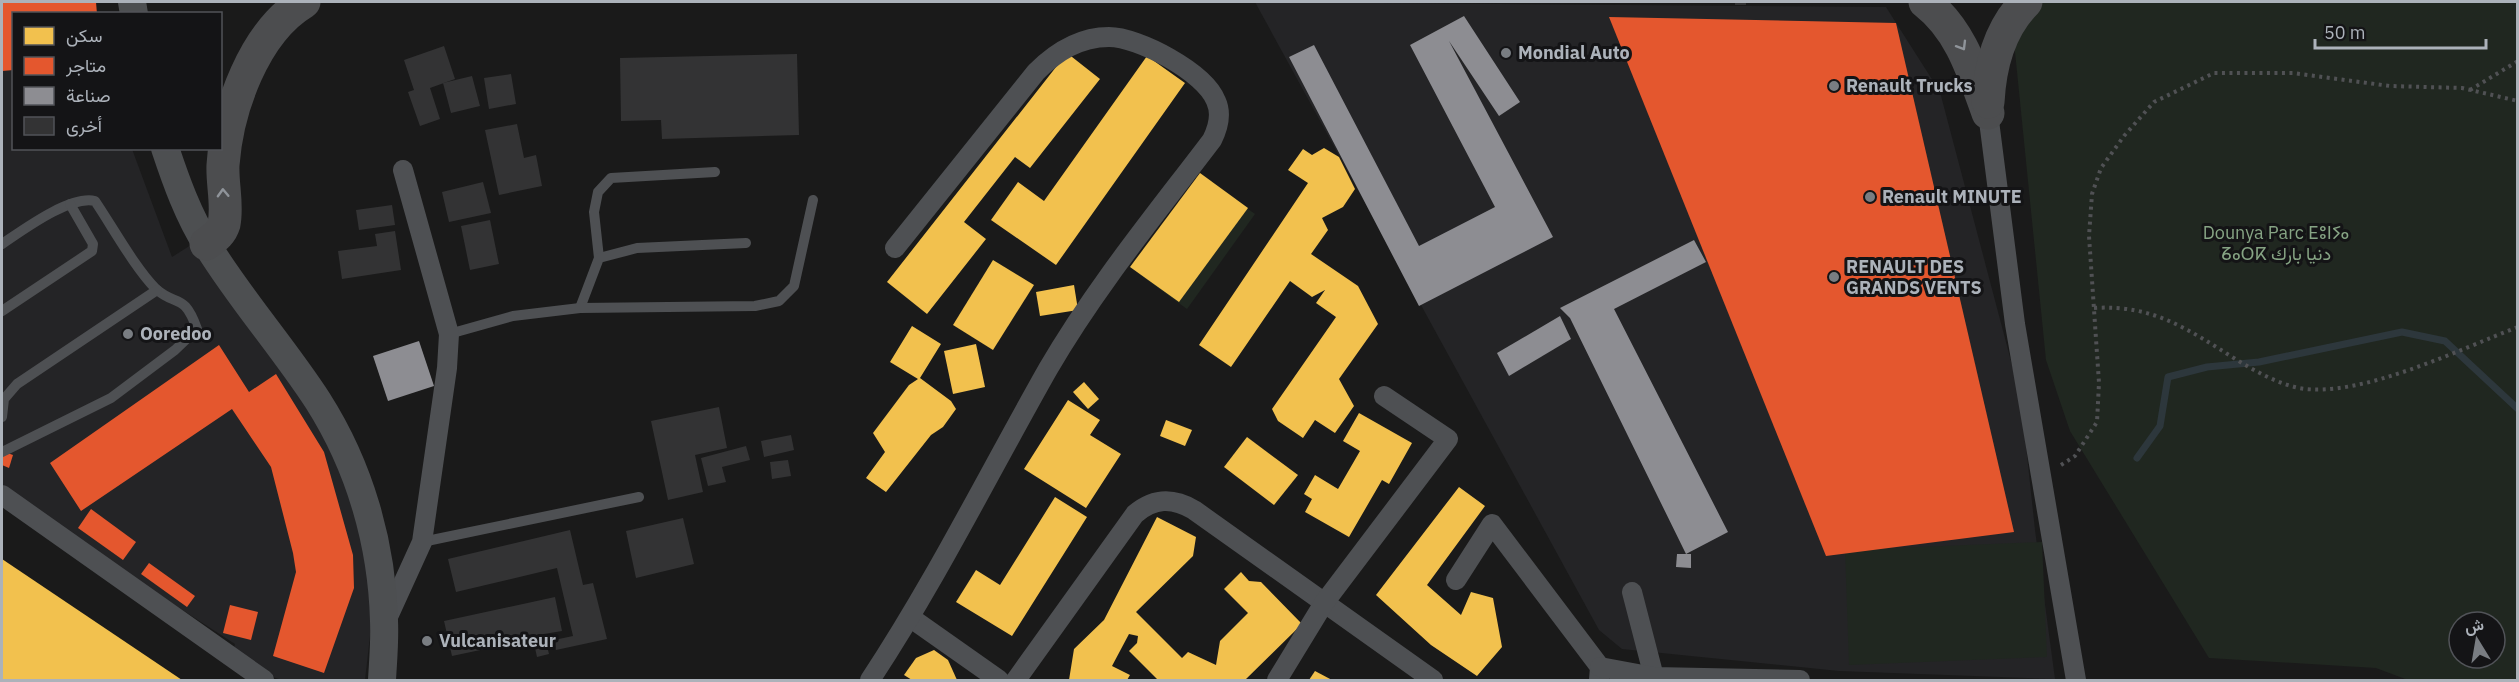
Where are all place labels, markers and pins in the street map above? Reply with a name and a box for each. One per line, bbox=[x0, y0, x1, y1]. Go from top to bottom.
place label: Mondial Auto bbox=[1518, 41, 1630, 64]
marker: Mondial Auto bbox=[1499, 46, 1513, 60]
place label: Renault Trucks bbox=[1846, 74, 1972, 97]
marker: Renault Trucks bbox=[1827, 79, 1841, 93]
place label: Renault MINUTE bbox=[1882, 185, 2022, 208]
marker: Renault MINUTE bbox=[1863, 190, 1877, 204]
place label: RENAULT DES GRANDS VENTS bbox=[1846, 255, 1982, 299]
marker: RENAULT DES GRANDS VENTS bbox=[1827, 270, 1841, 284]
place label: Ooredoo bbox=[140, 322, 212, 345]
marker: Ooredoo bbox=[121, 327, 135, 341]
place label: Vulcanisateur bbox=[439, 629, 556, 652]
marker: Vulcanisateur bbox=[420, 634, 434, 648]

